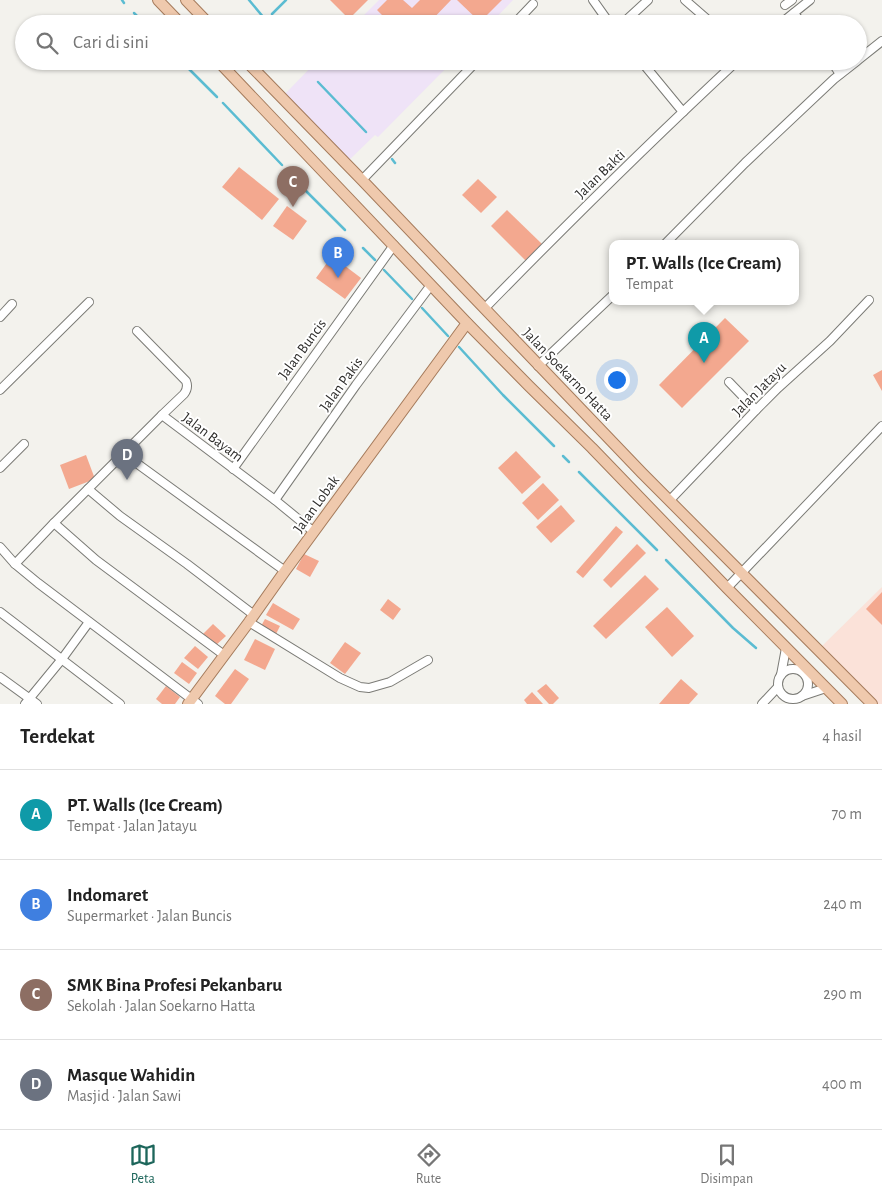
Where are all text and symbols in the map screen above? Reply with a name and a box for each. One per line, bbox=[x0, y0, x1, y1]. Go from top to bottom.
search box bbox=[15, 15, 867, 70]
icon: search bbox=[33, 29, 61, 57]
text: Cari di sini bbox=[73, 33, 149, 52]
street label: Jalan Bakti bbox=[573, 147, 628, 201]
pin: C bbox=[277, 166, 309, 207]
pin: B bbox=[322, 237, 354, 278]
popup bbox=[609, 240, 799, 305]
text: PT. Walls (Ice Cream) bbox=[626, 254, 782, 273]
text: Tempat bbox=[626, 276, 673, 292]
street label: Jalan Buncis bbox=[276, 316, 329, 382]
pin: A bbox=[688, 322, 720, 363]
street label: Jalan Soekarno Hatta bbox=[520, 325, 616, 424]
street label: Jalan Pakis bbox=[317, 355, 366, 414]
street label: Jalan Jatayu bbox=[730, 359, 789, 419]
your location bbox=[604, 367, 630, 393]
street label: Jalan Bayam bbox=[180, 410, 246, 465]
pin: D bbox=[111, 439, 143, 480]
street label: Jalan Lobak bbox=[291, 473, 342, 536]
text: Terdekat bbox=[20, 726, 95, 747]
text: 4 hasil bbox=[822, 728, 862, 744]
text: PT. Walls (Ice Cream) bbox=[67, 796, 223, 815]
text: A bbox=[31, 806, 41, 822]
text: 70 m bbox=[831, 806, 862, 822]
text: Tempat · Jalan Jatayu bbox=[67, 818, 197, 834]
text: Indomaret bbox=[67, 886, 148, 905]
text: B bbox=[31, 896, 41, 912]
text: 240 m bbox=[823, 896, 862, 912]
text: Supermarket · Jalan Buncis bbox=[67, 908, 232, 924]
text: SMK Bina Profesi Pekanbaru bbox=[67, 976, 282, 995]
text: C bbox=[32, 986, 40, 1002]
text: 290 m bbox=[823, 986, 862, 1002]
text: Sekolah · Jalan Soekarno Hatta bbox=[67, 998, 255, 1014]
text: Masque Wahidin bbox=[67, 1066, 195, 1085]
text: D bbox=[31, 1076, 41, 1092]
text: 400 m bbox=[822, 1076, 862, 1092]
text: Masjid · Jalan Sawi bbox=[67, 1088, 181, 1104]
tab: Peta bbox=[129, 1141, 157, 1188]
tab: Rute bbox=[415, 1141, 443, 1188]
tab: Disimpan bbox=[700, 1141, 753, 1188]

